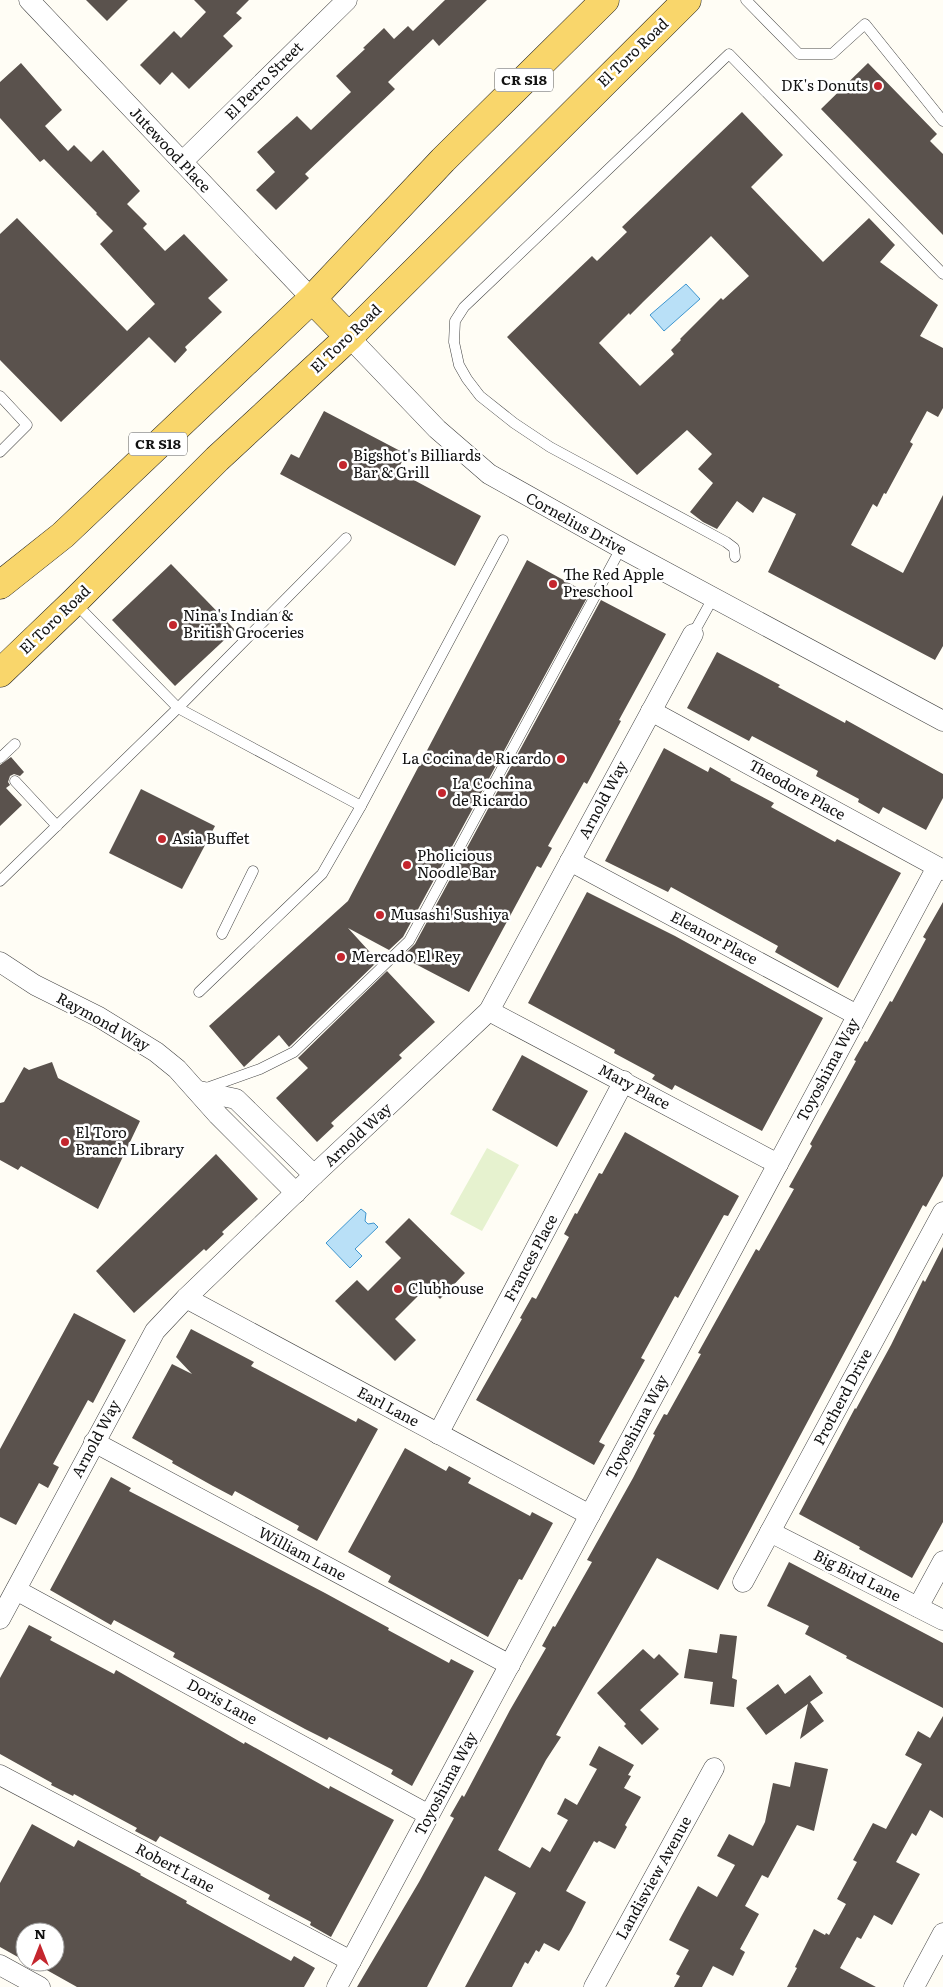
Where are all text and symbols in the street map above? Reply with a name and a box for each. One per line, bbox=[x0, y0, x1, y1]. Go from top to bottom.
street label: El Toro Road bbox=[591, 12, 673, 92]
street label: El Perro Street bbox=[218, 35, 307, 124]
road number: CR S18 bbox=[495, 68, 553, 92]
place label: DK's Donuts bbox=[781, 73, 868, 96]
marker: DK's Donuts bbox=[872, 80, 884, 92]
street label: Jutewood Place bbox=[125, 101, 217, 197]
street label: El Toro Road bbox=[304, 298, 386, 378]
road number: CR S18 bbox=[129, 432, 187, 456]
place label: Bigshot's Billiards Bar & Grill bbox=[353, 443, 481, 483]
marker: Bigshot's Billiards Bar & Grill bbox=[337, 459, 349, 471]
street label: Cornelius Drive bbox=[522, 485, 632, 560]
place label: The Red Apple Preschool bbox=[563, 562, 664, 602]
marker: The Red Apple Preschool bbox=[547, 578, 559, 590]
street label: El Toro Road bbox=[13, 579, 95, 659]
place label: Nina's Indian & British Groceries bbox=[183, 603, 304, 643]
marker: Nina's Indian & British Groceries bbox=[167, 619, 179, 631]
place label: La Cocina de Ricardo bbox=[402, 746, 551, 769]
marker: La Cocina de Ricardo bbox=[555, 753, 567, 765]
street label: Theodore Place bbox=[745, 753, 851, 825]
street label: Arnold Way bbox=[571, 756, 632, 842]
place label: La Cochina de Ricardo bbox=[452, 771, 533, 811]
marker: La Cochina de Ricardo bbox=[436, 787, 448, 799]
place label: Asia Buffet bbox=[172, 826, 250, 849]
marker: Asia Buffet bbox=[156, 833, 168, 845]
place label: Pholicious Noodle Bar bbox=[417, 843, 496, 883]
marker: Pholicious Noodle Bar bbox=[401, 859, 413, 871]
place label: Musashi Sushiya bbox=[390, 902, 510, 925]
street label: Eleanor Place bbox=[667, 904, 763, 969]
marker: Musashi Sushiya bbox=[374, 909, 386, 921]
place label: Mercado El Rey bbox=[351, 944, 461, 967]
marker: Mercado El Rey bbox=[335, 951, 347, 963]
street label: Raymond Way bbox=[53, 985, 155, 1056]
street label: Toyoshima Way bbox=[790, 1013, 864, 1125]
street label: Mary Place bbox=[595, 1057, 675, 1114]
street label: Arnold Way bbox=[318, 1096, 396, 1171]
place label: El Toro Branch Library bbox=[75, 1120, 184, 1160]
marker: El Toro Branch Library bbox=[59, 1136, 71, 1148]
street label: Frances Place bbox=[497, 1209, 562, 1305]
place label: Clubhouse bbox=[408, 1276, 484, 1299]
marker: Clubhouse bbox=[392, 1283, 404, 1295]
street label: Protherd Drive bbox=[806, 1344, 877, 1449]
street label: Toyoshima Way bbox=[599, 1370, 673, 1482]
street label: Earl Lane bbox=[354, 1380, 424, 1432]
street label: Arnold Way bbox=[64, 1395, 125, 1481]
street label: William Lane bbox=[255, 1520, 351, 1586]
street label: Big Bird Lane bbox=[810, 1543, 906, 1607]
street label: Doris Lane bbox=[183, 1672, 262, 1730]
street label: Toyoshima Way bbox=[408, 1727, 482, 1839]
street label: Landisview Avenue bbox=[609, 1811, 696, 1943]
street label: Robert Lane bbox=[132, 1836, 220, 1897]
north arrow bbox=[15, 1922, 65, 1972]
text: N bbox=[34, 1923, 46, 1943]

